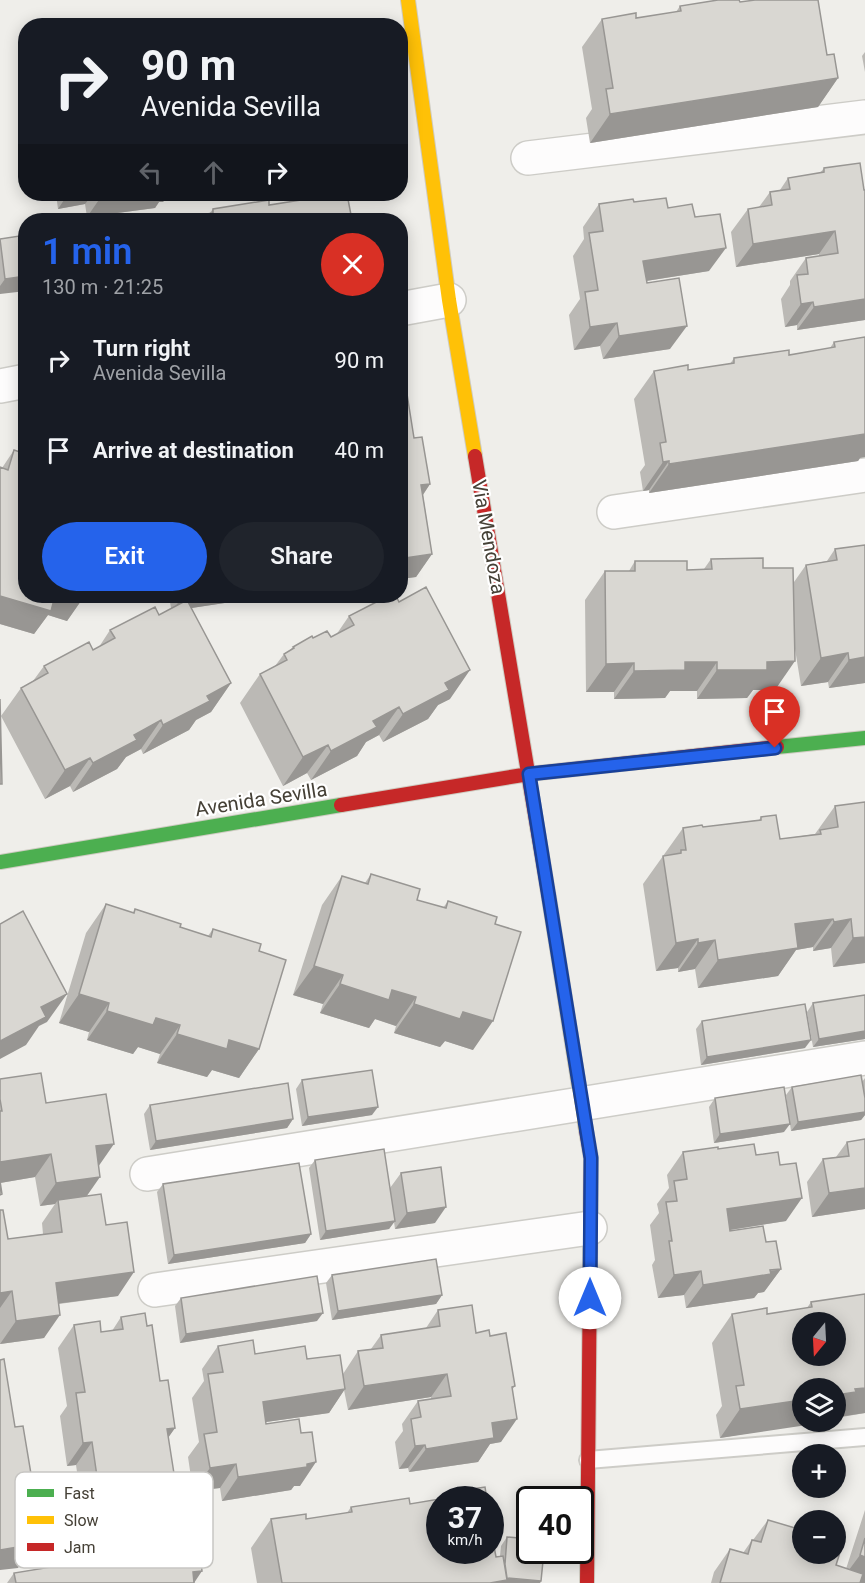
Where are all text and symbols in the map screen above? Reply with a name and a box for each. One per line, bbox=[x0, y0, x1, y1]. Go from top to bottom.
text: 90 m bbox=[141, 41, 236, 90]
icon: right bbox=[42, 42, 120, 120]
text: Avenida Sevilla bbox=[141, 91, 321, 123]
icon: left bbox=[134, 156, 167, 189]
icon: ahead bbox=[197, 156, 230, 189]
icon: right bbox=[260, 156, 293, 189]
text: 1 min bbox=[42, 231, 132, 273]
button: close bbox=[321, 233, 384, 296]
text: 130 m · 21:25 bbox=[42, 275, 163, 299]
text: Turn right bbox=[93, 336, 190, 361]
icon: right bbox=[42, 344, 75, 377]
text: 90 m bbox=[335, 348, 384, 373]
text: Avenida Sevilla bbox=[93, 361, 226, 385]
icon: arrive bbox=[42, 434, 75, 467]
text: Arrive at destination bbox=[93, 438, 294, 463]
text: 40 m bbox=[335, 438, 384, 463]
street label: Via Mendoza bbox=[467, 478, 511, 596]
button: Exit bbox=[42, 522, 207, 591]
button: Share bbox=[219, 522, 384, 591]
pin bbox=[749, 686, 800, 748]
icon: arrive bbox=[758, 695, 791, 728]
street label: Avenida Sevilla bbox=[193, 777, 329, 821]
position arrow bbox=[558, 1266, 622, 1330]
north arrow bbox=[792, 1312, 846, 1366]
map controls bbox=[792, 1312, 846, 1564]
button: layers bbox=[792, 1378, 846, 1432]
button: + bbox=[792, 1444, 846, 1498]
legend bbox=[15, 1472, 213, 1568]
text: Fast bbox=[64, 1484, 95, 1503]
speed limit sign: 40 bbox=[516, 1486, 594, 1564]
text: 37 bbox=[448, 1500, 482, 1535]
button: − bbox=[792, 1510, 846, 1564]
text: Slow bbox=[64, 1511, 99, 1530]
text: km/h bbox=[447, 1531, 483, 1549]
text: Jam bbox=[64, 1538, 96, 1557]

